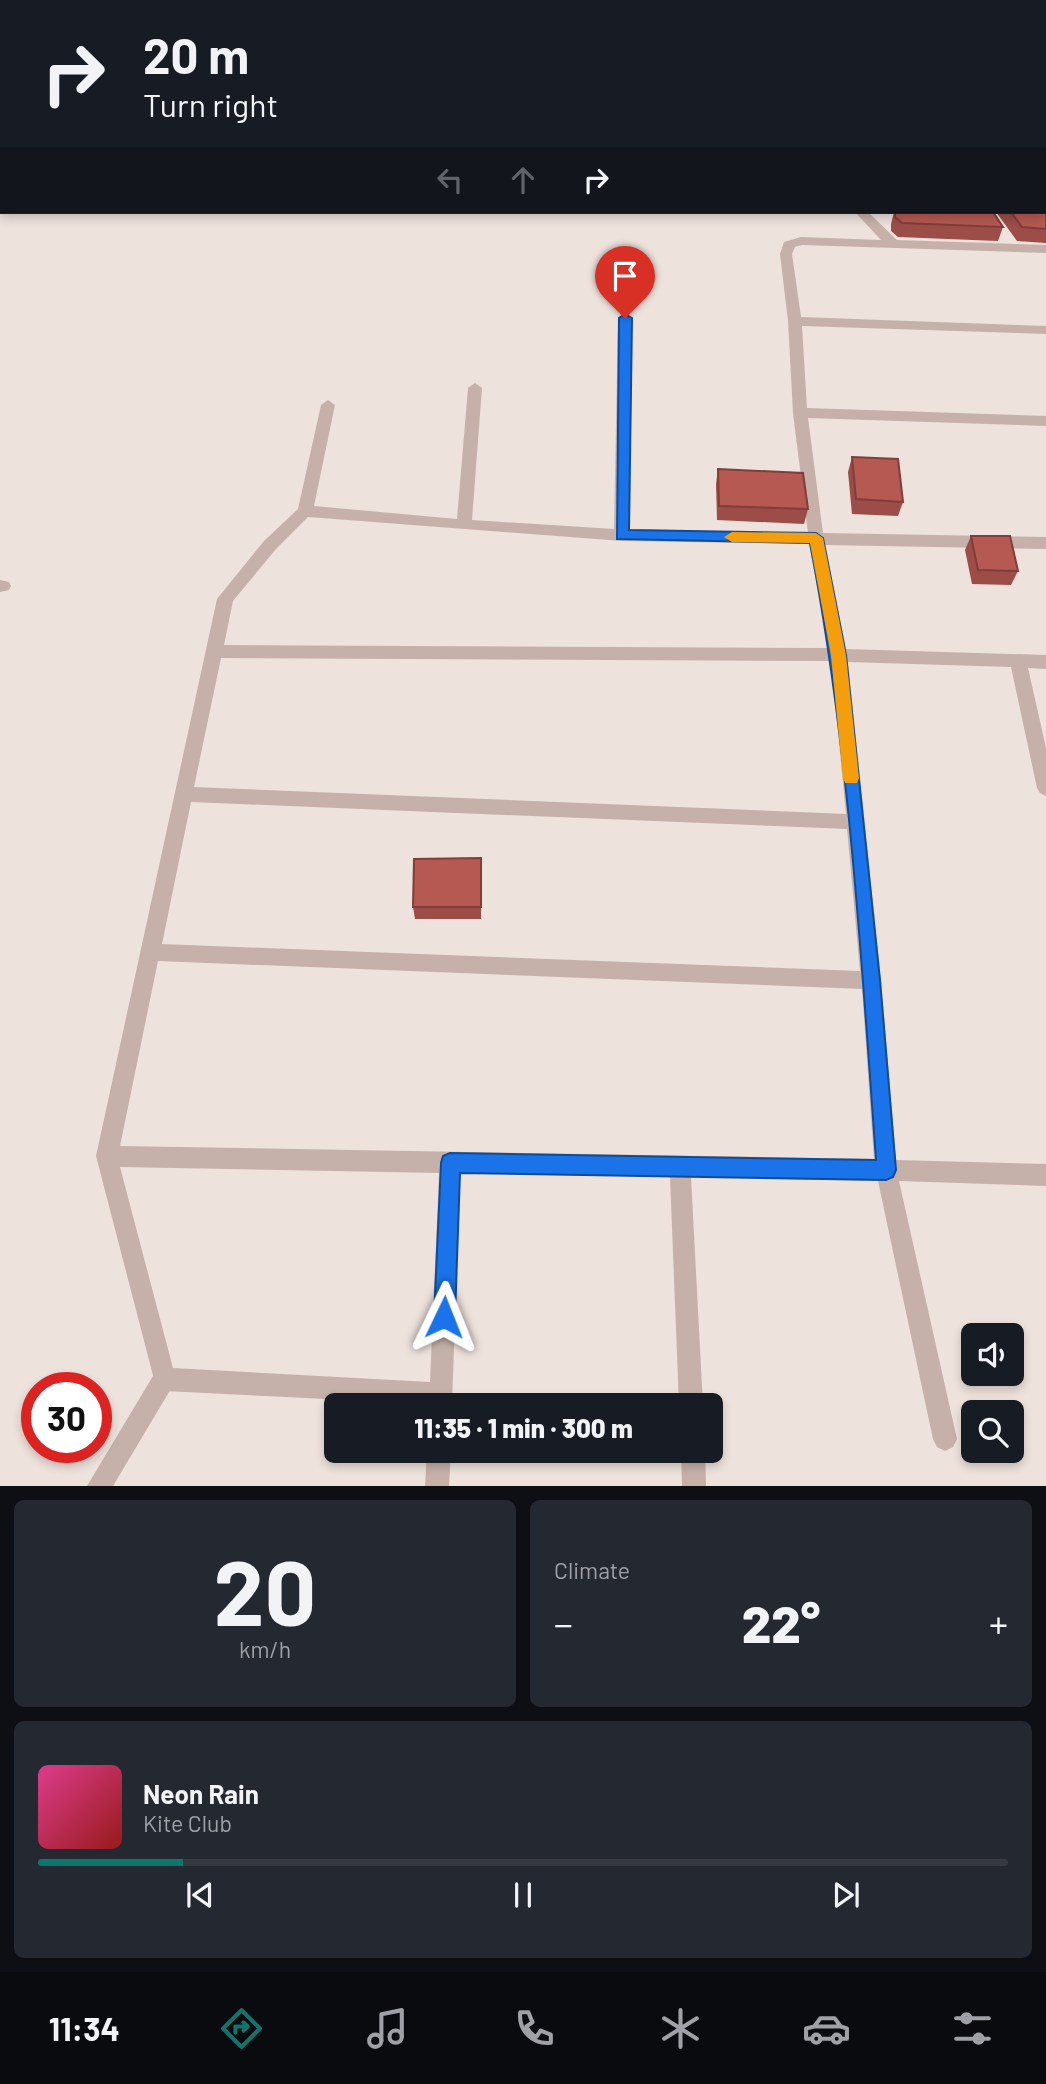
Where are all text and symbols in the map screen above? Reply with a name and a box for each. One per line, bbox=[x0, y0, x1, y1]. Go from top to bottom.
text: 20 m bbox=[143, 25, 249, 84]
icon: right bbox=[28, 28, 119, 119]
text: Turn right bbox=[143, 85, 278, 123]
icon: left bbox=[431, 161, 469, 199]
icon: ahead bbox=[504, 161, 542, 199]
icon: right bbox=[577, 161, 615, 199]
pin bbox=[595, 246, 655, 318]
icon: arrive bbox=[606, 257, 644, 295]
position arrow bbox=[407, 1280, 481, 1354]
map controls bbox=[961, 1323, 1024, 1463]
button: sound bbox=[961, 1323, 1024, 1386]
speed limit sign: 30 bbox=[21, 1372, 112, 1463]
button: search bbox=[961, 1400, 1024, 1463]
text: 11:35 · 1 min · 300 m bbox=[414, 1412, 633, 1443]
text: 20 bbox=[214, 1535, 316, 1644]
text: Climate bbox=[554, 1556, 630, 1584]
text: 22° bbox=[742, 1591, 820, 1653]
text: − bbox=[554, 1600, 573, 1646]
text: + bbox=[989, 1600, 1008, 1646]
text: km/h bbox=[239, 1635, 291, 1663]
text: Neon Rain bbox=[143, 1778, 259, 1809]
text: Kite Club bbox=[143, 1809, 232, 1837]
icon: previous bbox=[181, 1876, 219, 1914]
icon: pause bbox=[504, 1876, 542, 1914]
icon: next bbox=[827, 1876, 865, 1914]
icon: directions bbox=[217, 2004, 266, 2053]
icon: music bbox=[363, 2004, 412, 2053]
icon: phone bbox=[510, 2004, 559, 2053]
icon: climate bbox=[656, 2004, 705, 2053]
icon: car bbox=[802, 2004, 851, 2053]
icon: filters bbox=[948, 2004, 997, 2053]
text: 11:34 bbox=[49, 2009, 120, 2047]

